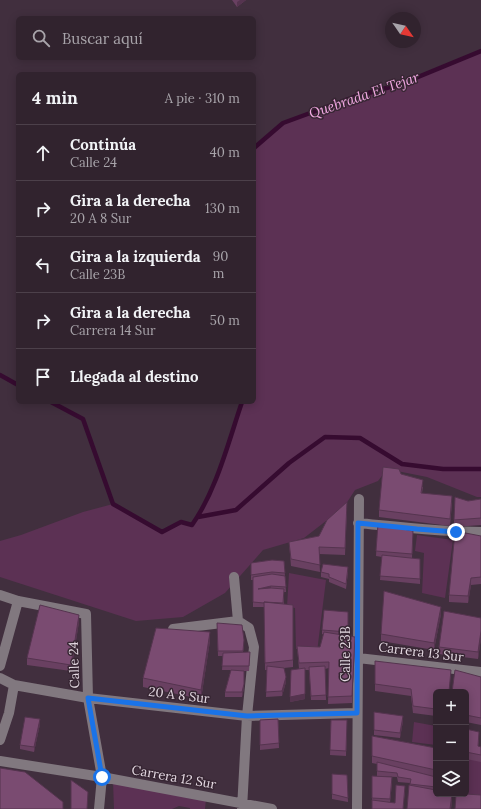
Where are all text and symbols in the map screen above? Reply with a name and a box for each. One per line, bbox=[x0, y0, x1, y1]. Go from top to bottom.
north arrow bbox=[385, 12, 421, 48]
search box bbox=[16, 16, 256, 60]
icon: search bbox=[30, 27, 52, 49]
text: Buscar aquí bbox=[62, 29, 143, 48]
water label: Quebrada El Tejar bbox=[307, 68, 422, 122]
text: 4 min bbox=[32, 87, 78, 109]
text: A pie · 310 m bbox=[165, 90, 240, 107]
text: Continúa bbox=[70, 135, 136, 154]
icon: ahead bbox=[32, 142, 54, 164]
text: 40 m bbox=[210, 144, 240, 161]
text: Calle 24 bbox=[70, 154, 117, 171]
text: Gira a la derecha bbox=[70, 191, 190, 210]
icon: right bbox=[32, 198, 54, 220]
text: 130 m bbox=[205, 200, 240, 217]
text: 20 A 8 Sur bbox=[70, 210, 131, 227]
text: Gira a la izquierda bbox=[70, 247, 201, 266]
text: 90 m bbox=[213, 248, 228, 282]
icon: left bbox=[32, 254, 54, 276]
text: Calle 23B bbox=[70, 266, 125, 283]
text: Gira a la derecha bbox=[70, 303, 190, 322]
icon: right bbox=[32, 310, 54, 332]
text: 50 m bbox=[210, 312, 240, 329]
text: Carrera 14 Sur bbox=[70, 322, 156, 339]
icon: arrive bbox=[32, 366, 54, 388]
text: Llegada al destino bbox=[70, 367, 199, 386]
route end bbox=[447, 523, 465, 541]
street label: Calle 23B bbox=[337, 626, 354, 682]
street label: Carrera 13 Sur bbox=[377, 638, 465, 666]
street label: Calle 24 bbox=[65, 641, 83, 689]
street label: 20 A 8 Sur bbox=[147, 683, 211, 707]
map controls bbox=[433, 689, 469, 797]
button: + bbox=[433, 689, 469, 725]
button: − bbox=[433, 725, 469, 761]
street label: Carrera 12 Sur bbox=[130, 761, 218, 793]
button: layers bbox=[433, 761, 469, 797]
route start bbox=[93, 768, 111, 786]

